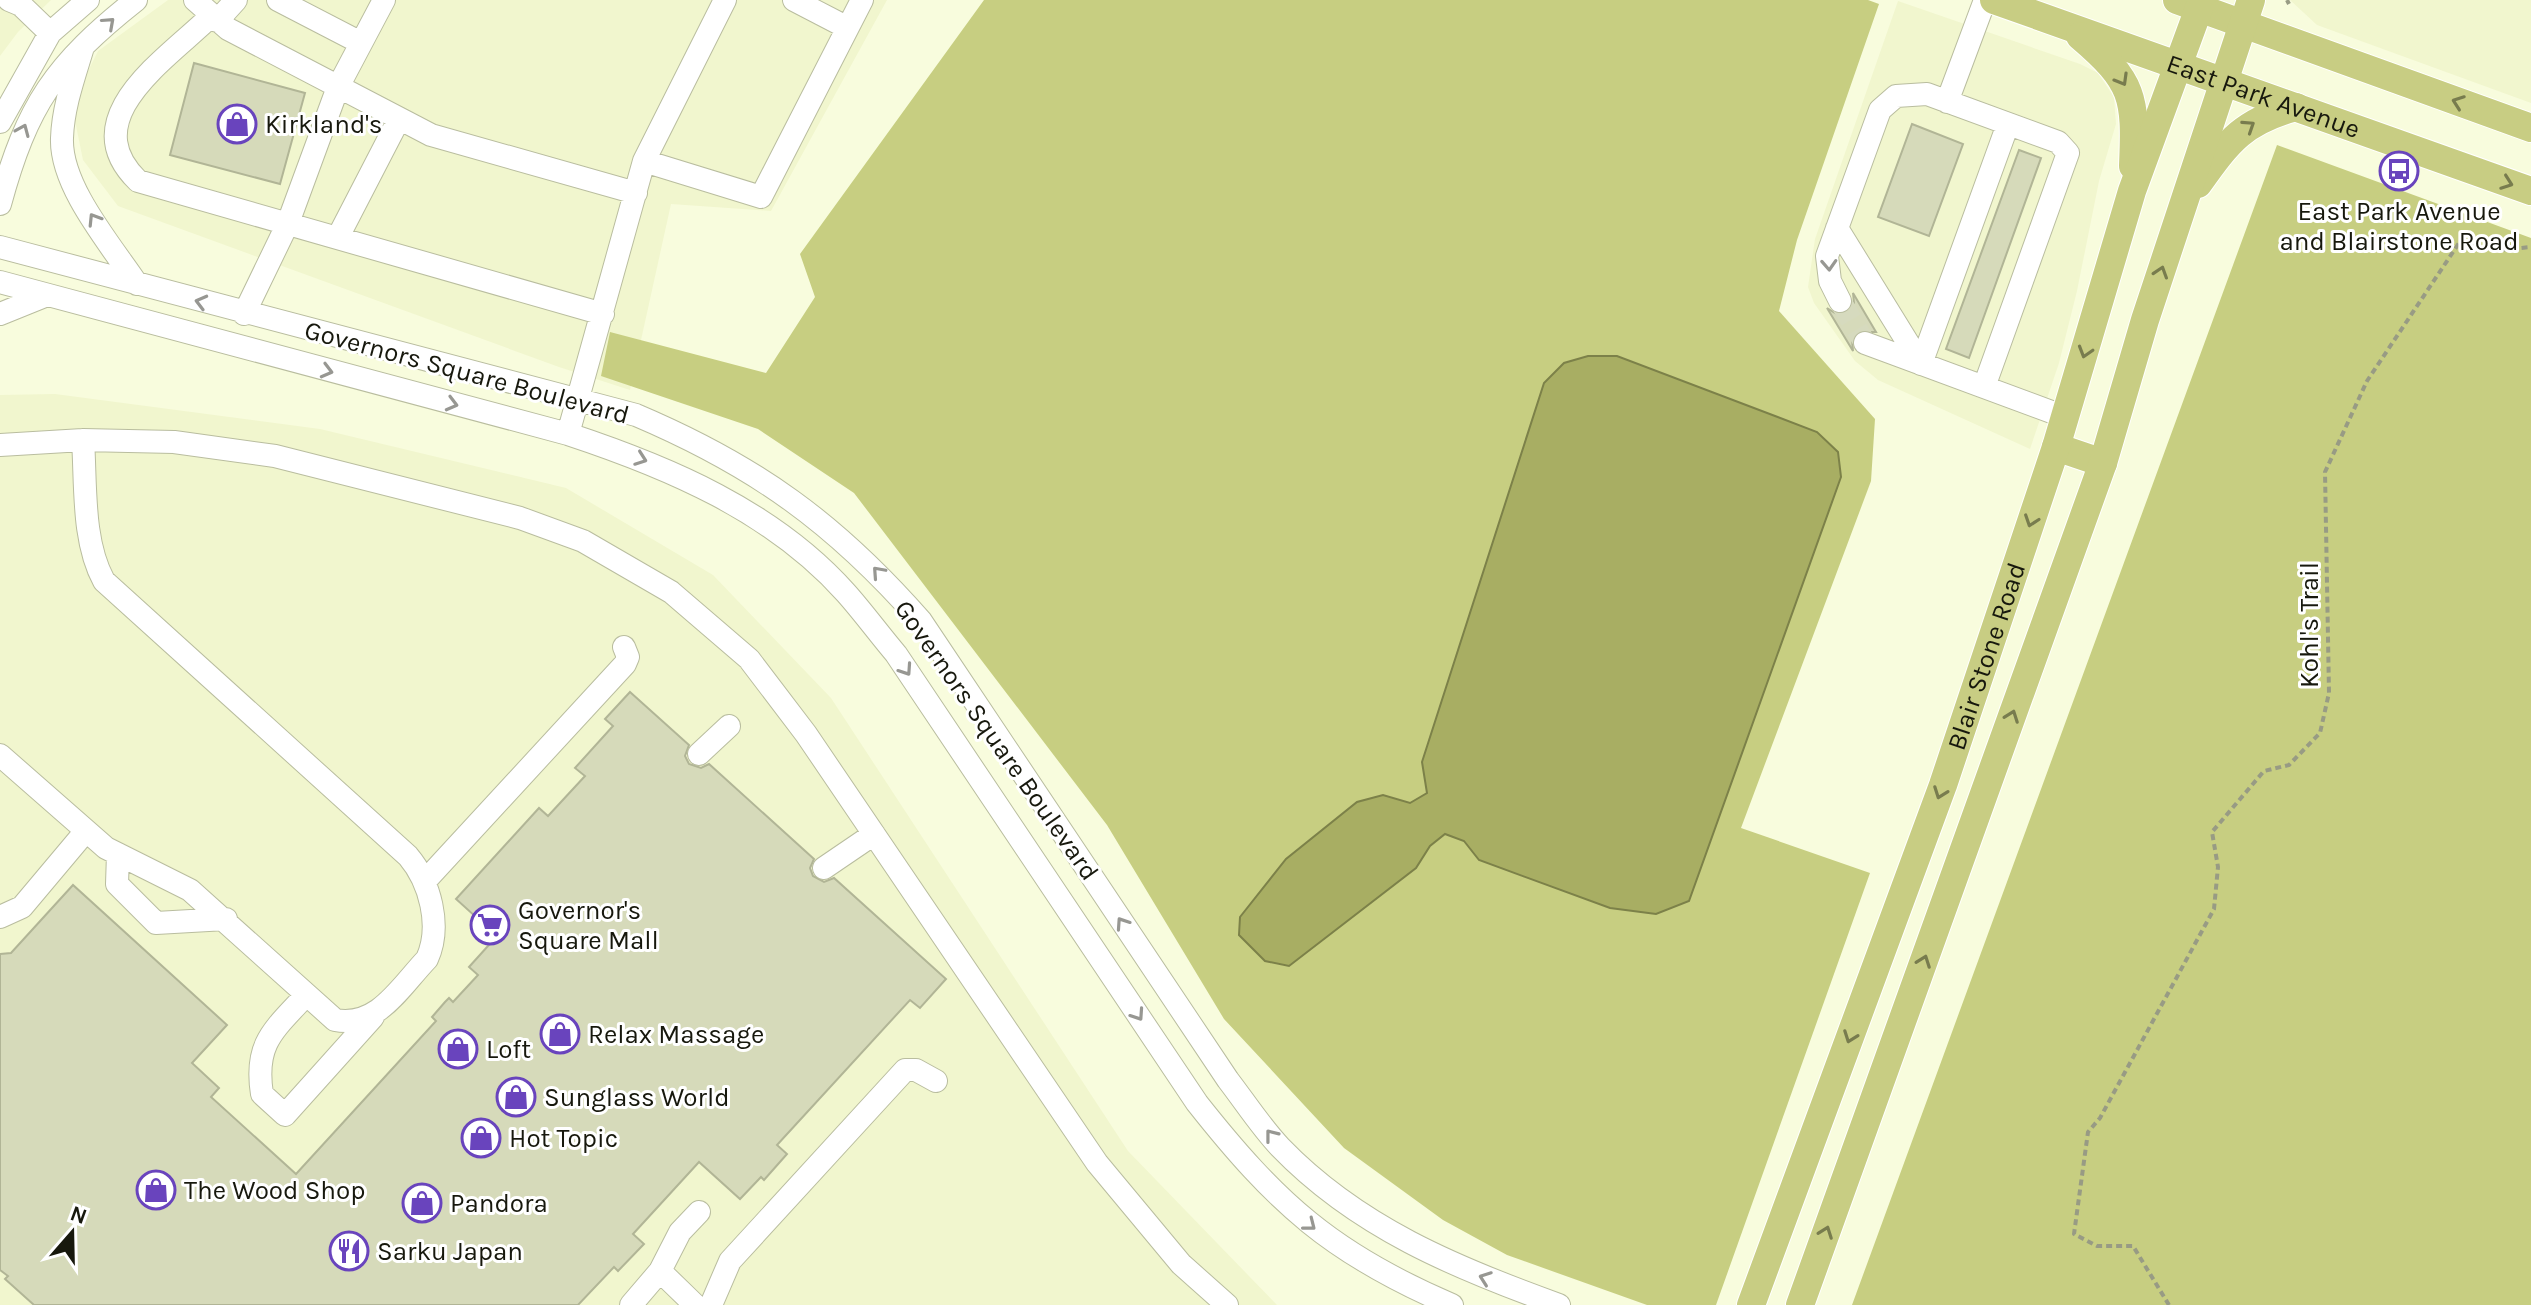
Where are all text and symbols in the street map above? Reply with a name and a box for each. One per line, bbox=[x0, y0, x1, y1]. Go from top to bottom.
one-way arrow bbox=[99, 18, 114, 32]
street label: East Park Avenue bbox=[2162, 48, 2364, 145]
one-way arrow bbox=[2112, 72, 2127, 86]
one-way arrow bbox=[2451, 95, 2465, 111]
shop icon: Kirkland's bbox=[216, 103, 258, 145]
place label: Kirkland's bbox=[265, 109, 382, 140]
one-way arrow bbox=[2240, 121, 2254, 136]
one-way arrow bbox=[13, 123, 30, 137]
bus stop icon: East Park Avenue and Blairstone Road bbox=[2378, 150, 2420, 192]
one-way arrow bbox=[2500, 173, 2514, 189]
place label: East Park Avenue and Blairstone Road bbox=[2279, 196, 2519, 257]
one-way arrow bbox=[88, 213, 104, 228]
one-way arrow bbox=[1820, 259, 1837, 272]
one-way arrow bbox=[2151, 265, 2167, 279]
one-way arrow bbox=[195, 295, 209, 311]
street label: Governors Square Boulevard bbox=[301, 314, 633, 431]
one-way arrow bbox=[2078, 345, 2094, 359]
one-way arrow bbox=[319, 361, 333, 378]
one-way arrow bbox=[444, 394, 458, 411]
one-way arrow bbox=[634, 449, 648, 466]
one-way arrow bbox=[2025, 513, 2041, 527]
street label: Blair Stone Road bbox=[1941, 559, 2032, 754]
street label: Kohl's Trail bbox=[2294, 562, 2325, 688]
one-way arrow bbox=[872, 567, 887, 581]
street label: Governors Square Boulevard bbox=[888, 594, 1105, 886]
one-way arrow bbox=[896, 661, 911, 675]
one-way arrow bbox=[2002, 710, 2019, 724]
one-way arrow bbox=[1933, 786, 1949, 800]
place label: Governor's Square Mall bbox=[518, 895, 659, 956]
supermarket icon: Governor's Square Mall bbox=[469, 904, 511, 946]
one-way arrow bbox=[1117, 917, 1132, 931]
one-way arrow bbox=[1914, 955, 1931, 969]
one-way arrow bbox=[1128, 1006, 1143, 1021]
shop icon: Relax Massage bbox=[539, 1013, 581, 1055]
place label: Relax Massage bbox=[588, 1019, 764, 1050]
shop icon: Loft bbox=[437, 1028, 479, 1070]
one-way arrow bbox=[1843, 1030, 1859, 1044]
place label: Loft bbox=[486, 1034, 531, 1065]
shop icon: Sunglass World bbox=[495, 1076, 537, 1118]
place label: Sunglass World bbox=[544, 1082, 730, 1113]
shop icon: Hot Topic bbox=[460, 1117, 502, 1159]
place label: Hot Topic bbox=[509, 1123, 618, 1154]
one-way arrow bbox=[1267, 1130, 1281, 1145]
shop icon: The Wood Shop bbox=[135, 1169, 177, 1211]
place label: The Wood Shop bbox=[184, 1175, 365, 1206]
shop icon: Pandora bbox=[401, 1182, 443, 1224]
place label: Pandora bbox=[450, 1188, 548, 1219]
north arrow bbox=[32, 1193, 112, 1273]
text: N bbox=[67, 1200, 90, 1230]
one-way arrow bbox=[1301, 1215, 1315, 1230]
one-way arrow bbox=[1817, 1225, 1833, 1239]
restaurant icon: Sarku Japan bbox=[328, 1230, 370, 1272]
place label: Sarku Japan bbox=[377, 1236, 523, 1267]
one-way arrow bbox=[1479, 1271, 1493, 1288]

